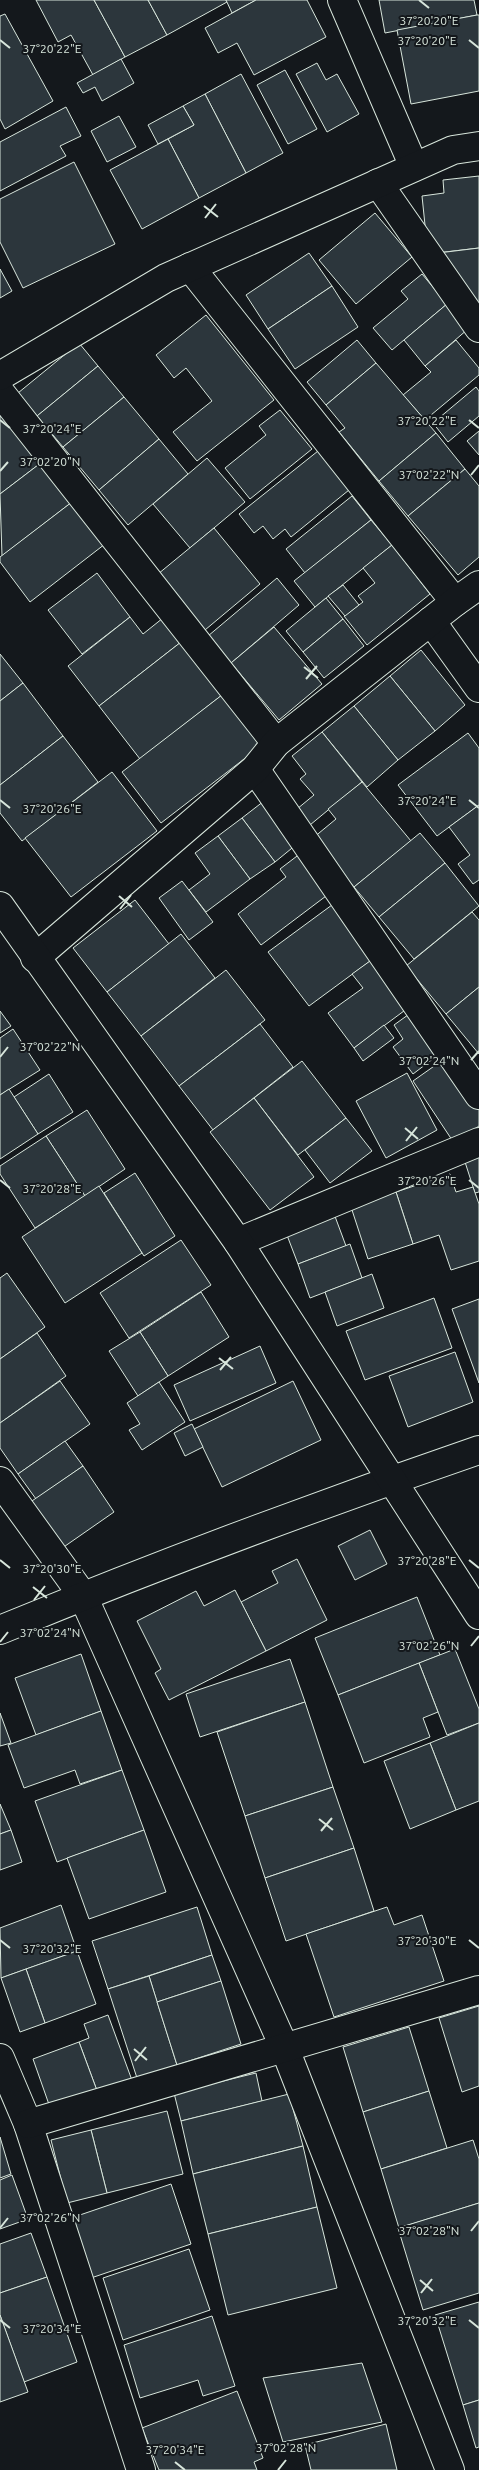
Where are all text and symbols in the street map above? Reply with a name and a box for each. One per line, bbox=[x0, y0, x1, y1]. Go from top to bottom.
text: 37°20'20"E bbox=[400, 14, 459, 27]
text: 37°20'20"E bbox=[398, 34, 457, 47]
text: 37°20'22"E bbox=[23, 42, 82, 55]
text: 37°20'22"E bbox=[398, 414, 457, 427]
text: 37°20'24"E bbox=[23, 422, 82, 435]
text: 37°02'20"N bbox=[20, 455, 80, 468]
text: 37°02'22"N bbox=[399, 468, 459, 481]
text: 37°20'24"E bbox=[398, 794, 457, 807]
text: 37°20'26"E bbox=[23, 802, 82, 815]
text: 37°02'22"N bbox=[20, 1040, 80, 1053]
text: 37°02'24"N bbox=[399, 1054, 459, 1067]
text: 37°20'26"E bbox=[398, 1174, 457, 1187]
text: 37°20'28"E bbox=[23, 1182, 82, 1195]
text: 37°20'28"E bbox=[398, 1554, 457, 1567]
text: 37°20'30"E bbox=[23, 1562, 82, 1575]
text: 37°02'24"N bbox=[20, 1626, 80, 1639]
text: 37°02'26"N bbox=[399, 1639, 459, 1652]
text: 37°20'30"E bbox=[398, 1934, 457, 1947]
text: 37°20'32"E bbox=[23, 1942, 82, 1955]
text: 37°02'26"N bbox=[20, 2211, 80, 2224]
text: 37°02'28"N bbox=[399, 2224, 459, 2237]
text: 37°20'32"E bbox=[398, 2314, 457, 2327]
text: 37°20'34"E bbox=[23, 2322, 82, 2335]
text: 37°02'28"N bbox=[256, 2441, 316, 2454]
text: 37°20'34"E bbox=[146, 2443, 205, 2456]

